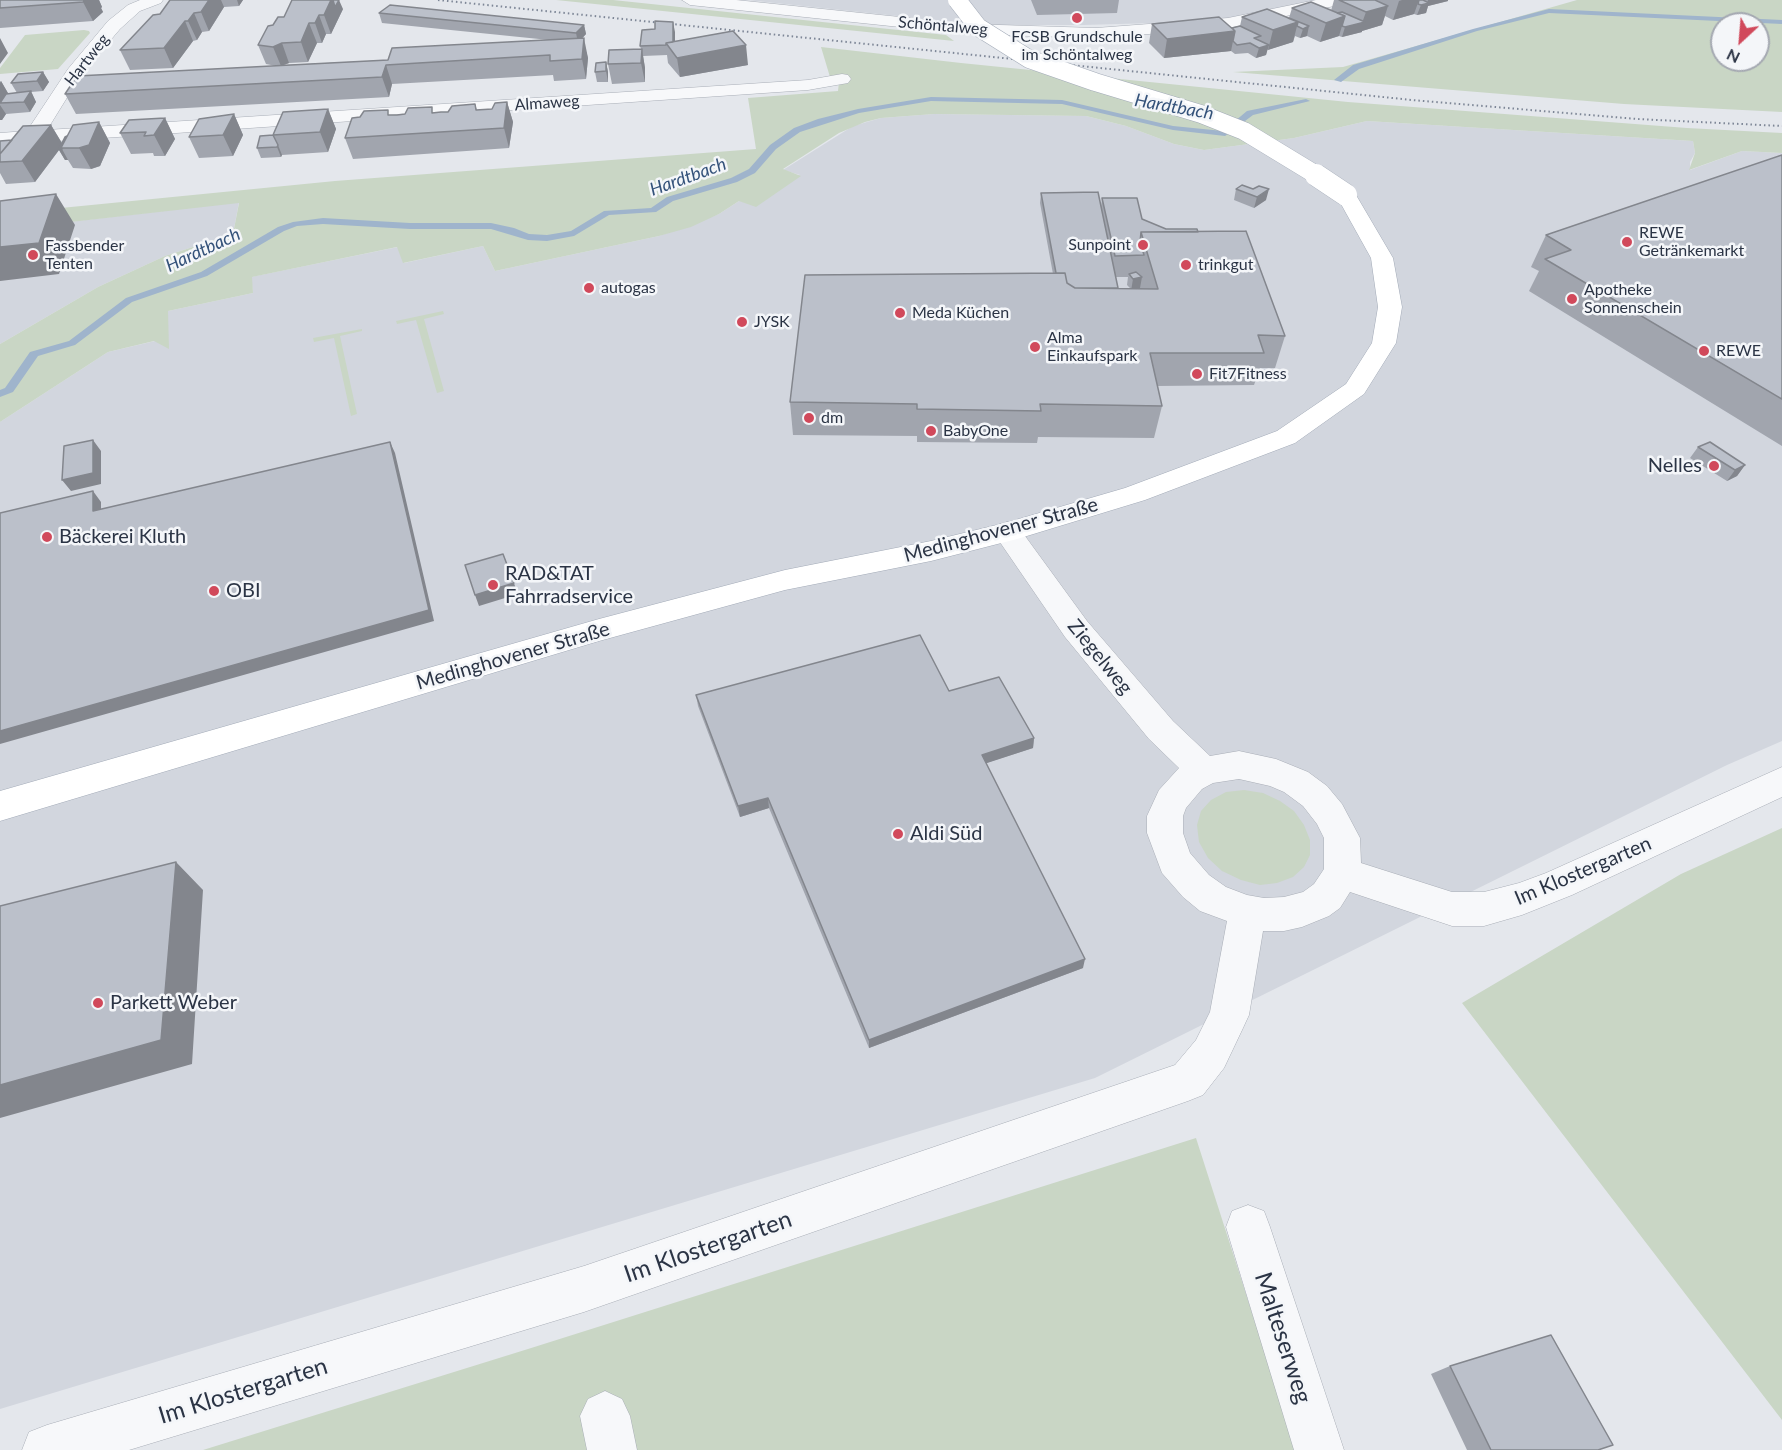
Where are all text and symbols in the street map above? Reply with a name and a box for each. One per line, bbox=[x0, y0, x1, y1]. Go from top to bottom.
marker: FCSB Grundschule im Schöntalweg bbox=[1070, 11, 1084, 25]
north arrow bbox=[1710, 12, 1770, 72]
street label: Schöntalweg bbox=[897, 13, 989, 39]
place label: FCSB Grundschule im Schöntalweg bbox=[1011, 27, 1143, 65]
street label: Hartweg bbox=[61, 30, 113, 90]
text: N bbox=[1723, 46, 1742, 68]
water label: Hardtbach bbox=[1133, 89, 1215, 125]
street label: Almaweg bbox=[514, 91, 580, 115]
water label: Hardtbach bbox=[647, 153, 729, 201]
water label: Hardtbach bbox=[162, 223, 244, 277]
place label: REWE Getränkemarkt bbox=[1639, 223, 1744, 261]
place label: Sunpoint bbox=[1068, 235, 1131, 255]
marker: REWE Getränkemarkt bbox=[1620, 235, 1634, 249]
place label: Fassbender Tenten bbox=[45, 236, 124, 274]
marker: Sunpoint bbox=[1136, 238, 1150, 252]
marker: Fassbender Tenten bbox=[26, 248, 40, 262]
place label: trinkgut bbox=[1198, 255, 1253, 275]
marker: trinkgut bbox=[1179, 258, 1193, 272]
place label: autogas bbox=[601, 278, 656, 298]
place label: Apotheke Sonnenschein bbox=[1584, 280, 1682, 318]
marker: autogas bbox=[582, 281, 596, 295]
marker: Apotheke Sonnenschein bbox=[1565, 292, 1579, 306]
place label: Meda Küchen bbox=[912, 303, 1009, 323]
marker: Meda Küchen bbox=[893, 306, 907, 320]
place label: JYSK bbox=[754, 312, 790, 332]
marker: JYSK bbox=[735, 315, 749, 329]
place label: Alma Einkaufspark bbox=[1047, 328, 1137, 366]
marker: Alma Einkaufspark bbox=[1028, 340, 1042, 354]
place label: REWE bbox=[1716, 341, 1761, 361]
marker: REWE bbox=[1697, 344, 1711, 358]
place label: Fit7Fitness bbox=[1209, 364, 1287, 384]
marker: Fit7Fitness bbox=[1190, 367, 1204, 381]
place label: dm bbox=[821, 408, 843, 428]
marker: dm bbox=[802, 411, 816, 425]
place label: BabyOne bbox=[943, 421, 1008, 441]
marker: BabyOne bbox=[924, 424, 938, 438]
place label: Nelles bbox=[1648, 454, 1702, 478]
marker: Nelles bbox=[1707, 459, 1721, 473]
street label: Medinghovener Straße bbox=[901, 493, 1101, 567]
place label: Bäckerei Kluth bbox=[59, 525, 186, 549]
marker: Bäckerei Kluth bbox=[40, 530, 54, 544]
place label: RAD&TAT Fahrradservice bbox=[505, 562, 633, 609]
marker: RAD&TAT Fahrradservice bbox=[486, 578, 500, 592]
place label: OBI bbox=[226, 579, 261, 603]
marker: OBI bbox=[207, 584, 221, 598]
street label: Ziegelweg bbox=[1063, 615, 1137, 699]
street label: Medinghovener Straße bbox=[414, 617, 612, 695]
place label: Aldi Süd bbox=[910, 822, 982, 846]
marker: Aldi Süd bbox=[891, 827, 905, 841]
street label: Im Klostergarten bbox=[1511, 831, 1655, 911]
place label: Parkett Weber bbox=[110, 991, 237, 1015]
marker: Parkett Weber bbox=[91, 996, 105, 1010]
street label: Im Klostergarten bbox=[620, 1205, 796, 1289]
street label: Malteserweg bbox=[1248, 1269, 1318, 1407]
street label: Im Klostergarten bbox=[155, 1352, 331, 1430]

